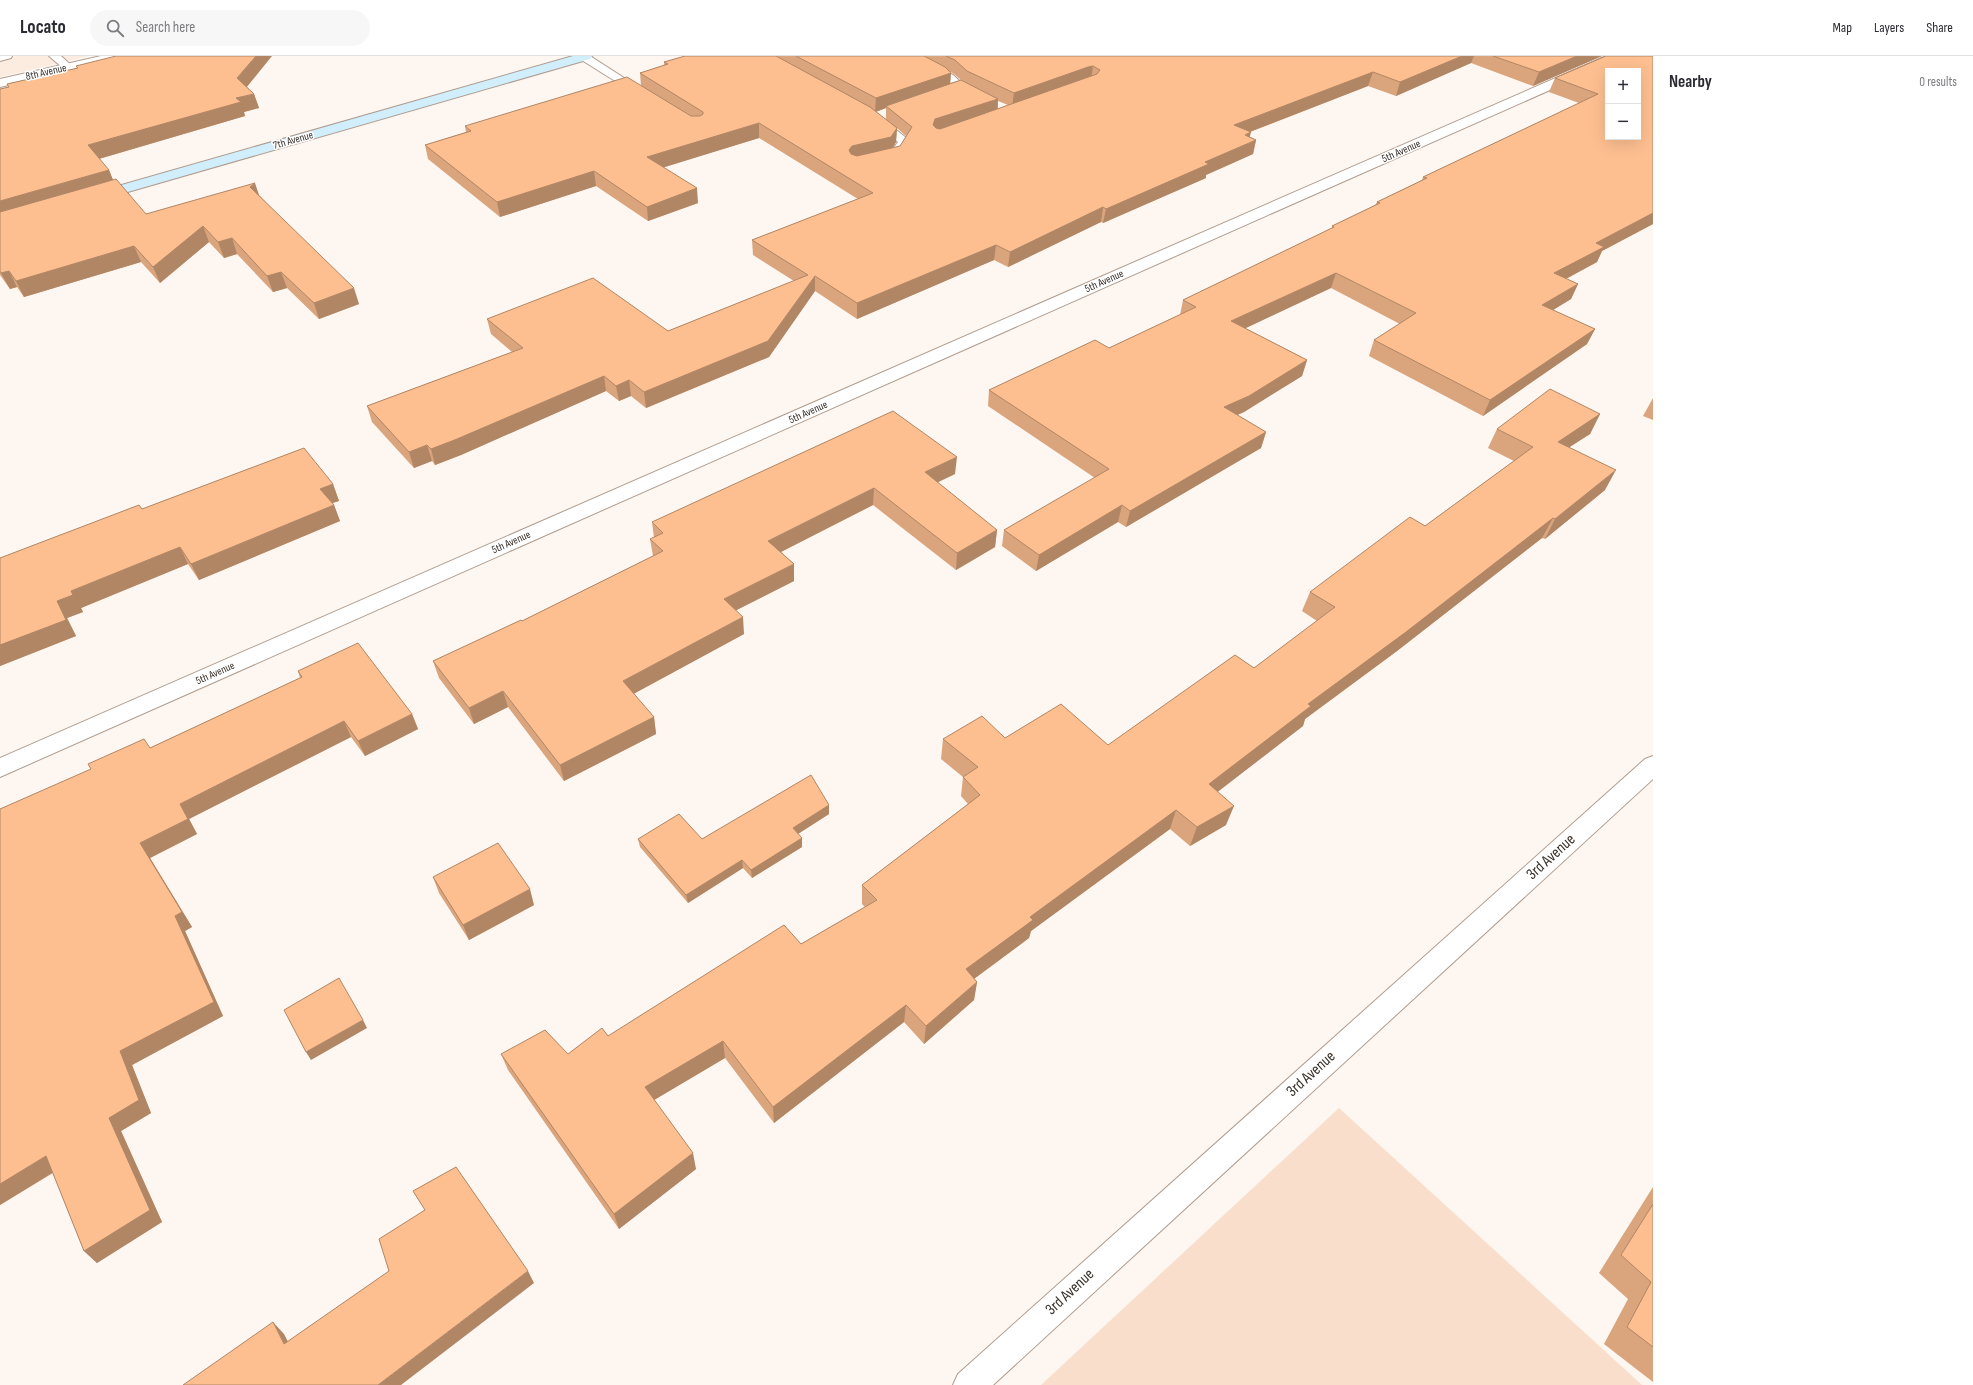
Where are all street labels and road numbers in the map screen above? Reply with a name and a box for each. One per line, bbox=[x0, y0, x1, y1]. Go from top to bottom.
street label: 8th Avenue bbox=[24, 61, 68, 83]
street label: 7th Avenue bbox=[271, 128, 315, 152]
street label: 5th Avenue bbox=[1380, 137, 1422, 165]
street label: 5th Avenue bbox=[1083, 267, 1125, 295]
street label: 5th Avenue bbox=[787, 398, 829, 426]
street label: 5th Avenue bbox=[490, 528, 532, 556]
street label: 5th Avenue bbox=[194, 659, 236, 687]
street label: 3rd Avenue bbox=[1523, 830, 1579, 884]
street label: 3rd Avenue bbox=[1283, 1047, 1339, 1101]
street label: 3rd Avenue bbox=[1042, 1265, 1098, 1319]

